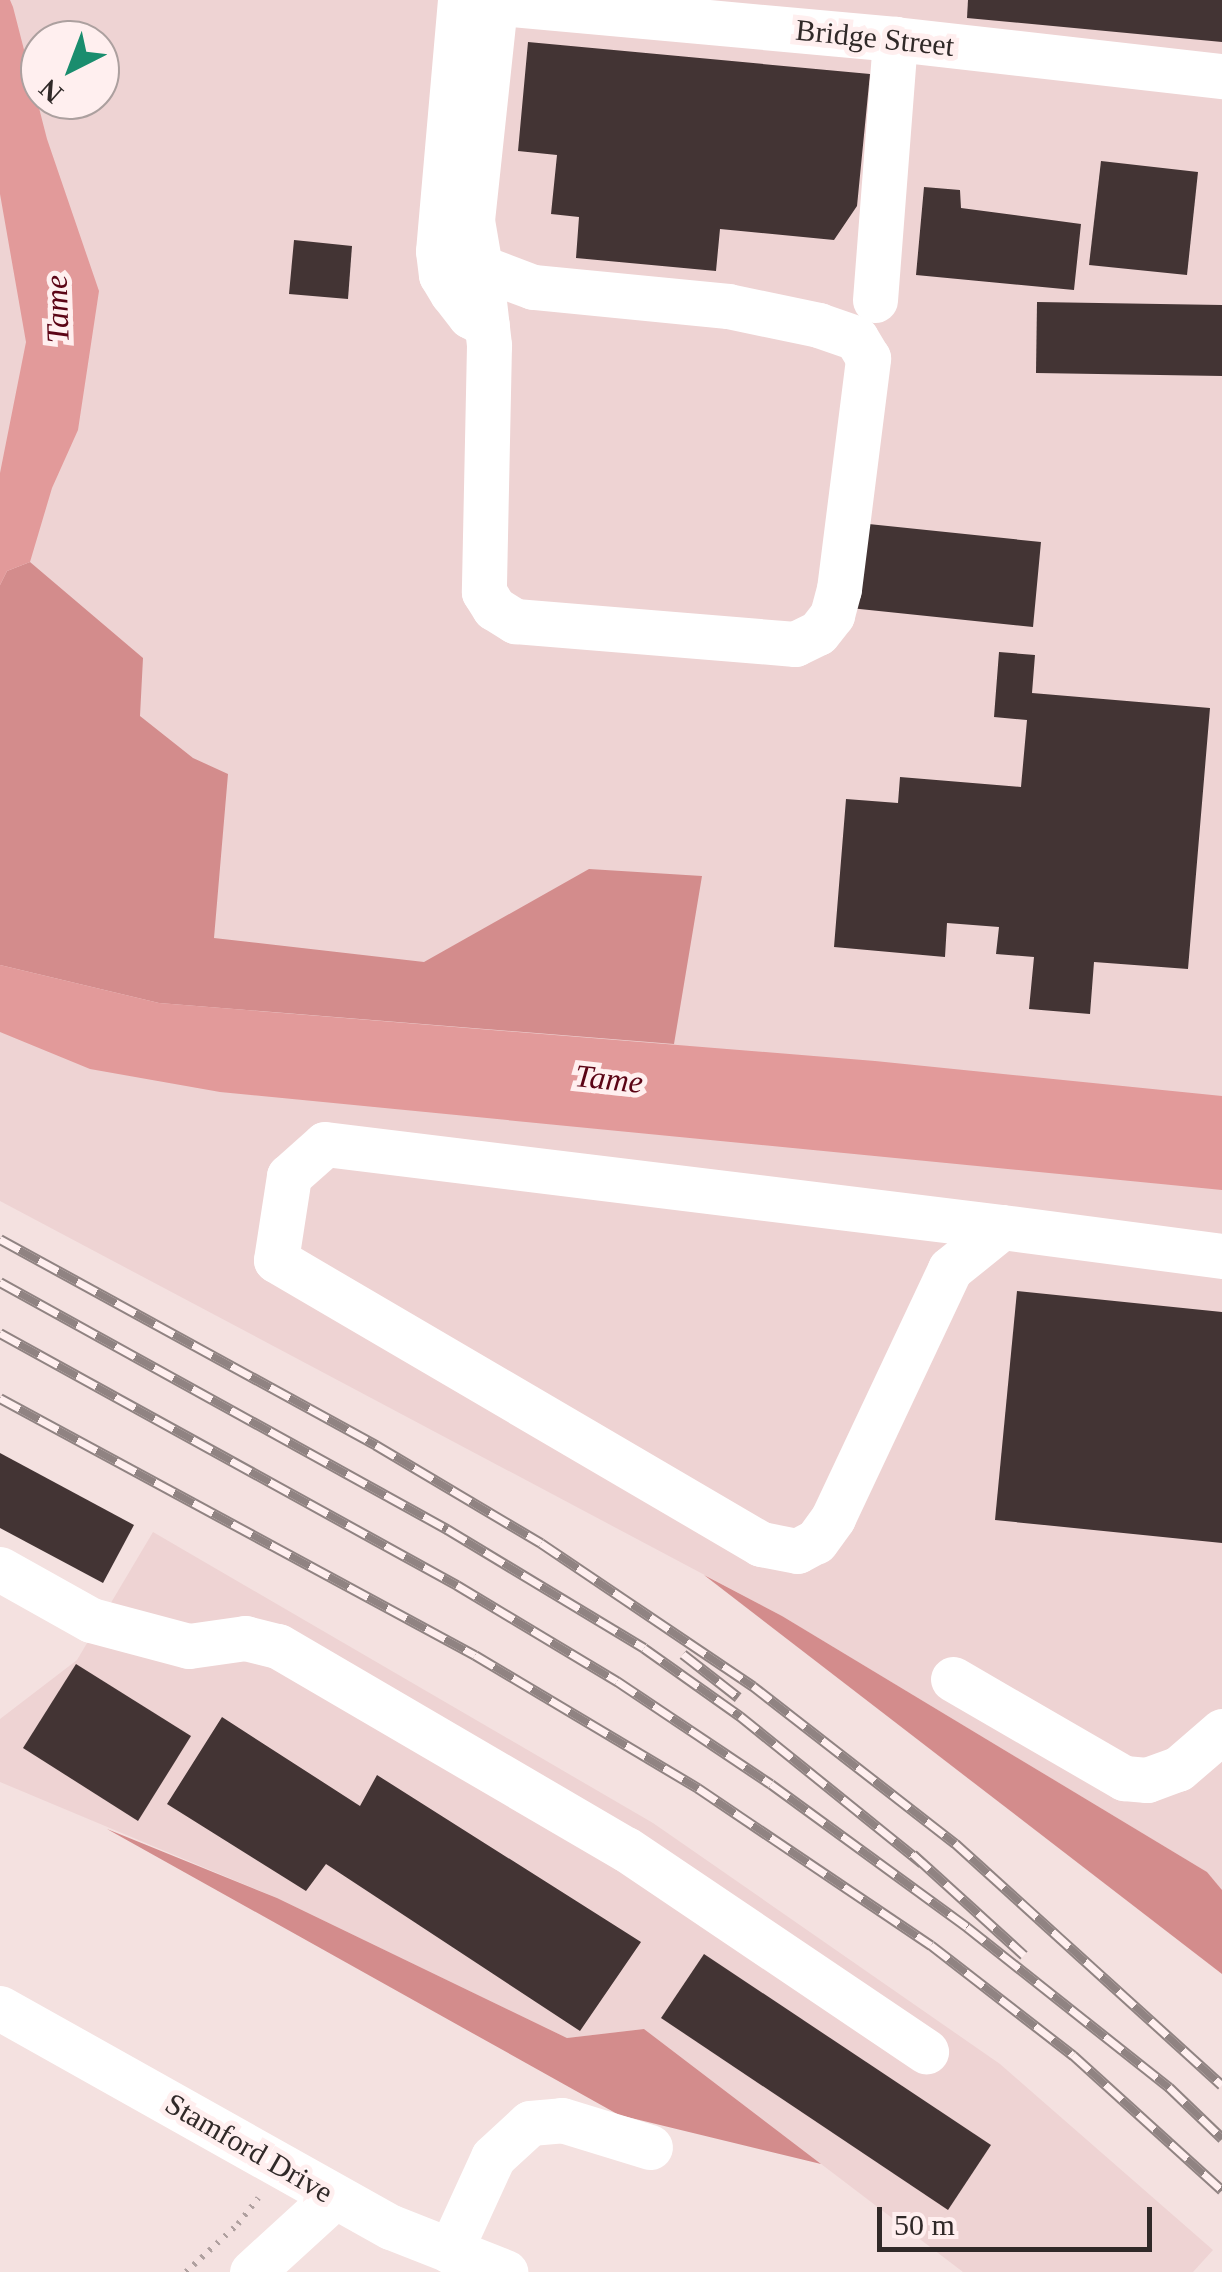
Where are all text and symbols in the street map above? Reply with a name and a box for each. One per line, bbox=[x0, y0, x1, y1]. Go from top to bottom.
street label: Bridge Street bbox=[794, 12, 956, 64]
north arrow bbox=[20, 20, 120, 120]
text: N bbox=[33, 73, 69, 109]
water label: Tame bbox=[37, 274, 77, 344]
water label: Tame bbox=[573, 1056, 645, 1102]
street label: Stamford Drive bbox=[159, 2086, 339, 2210]
scale bar bbox=[882, 2187, 1157, 2249]
text: 50 m bbox=[894, 2208, 955, 2241]

